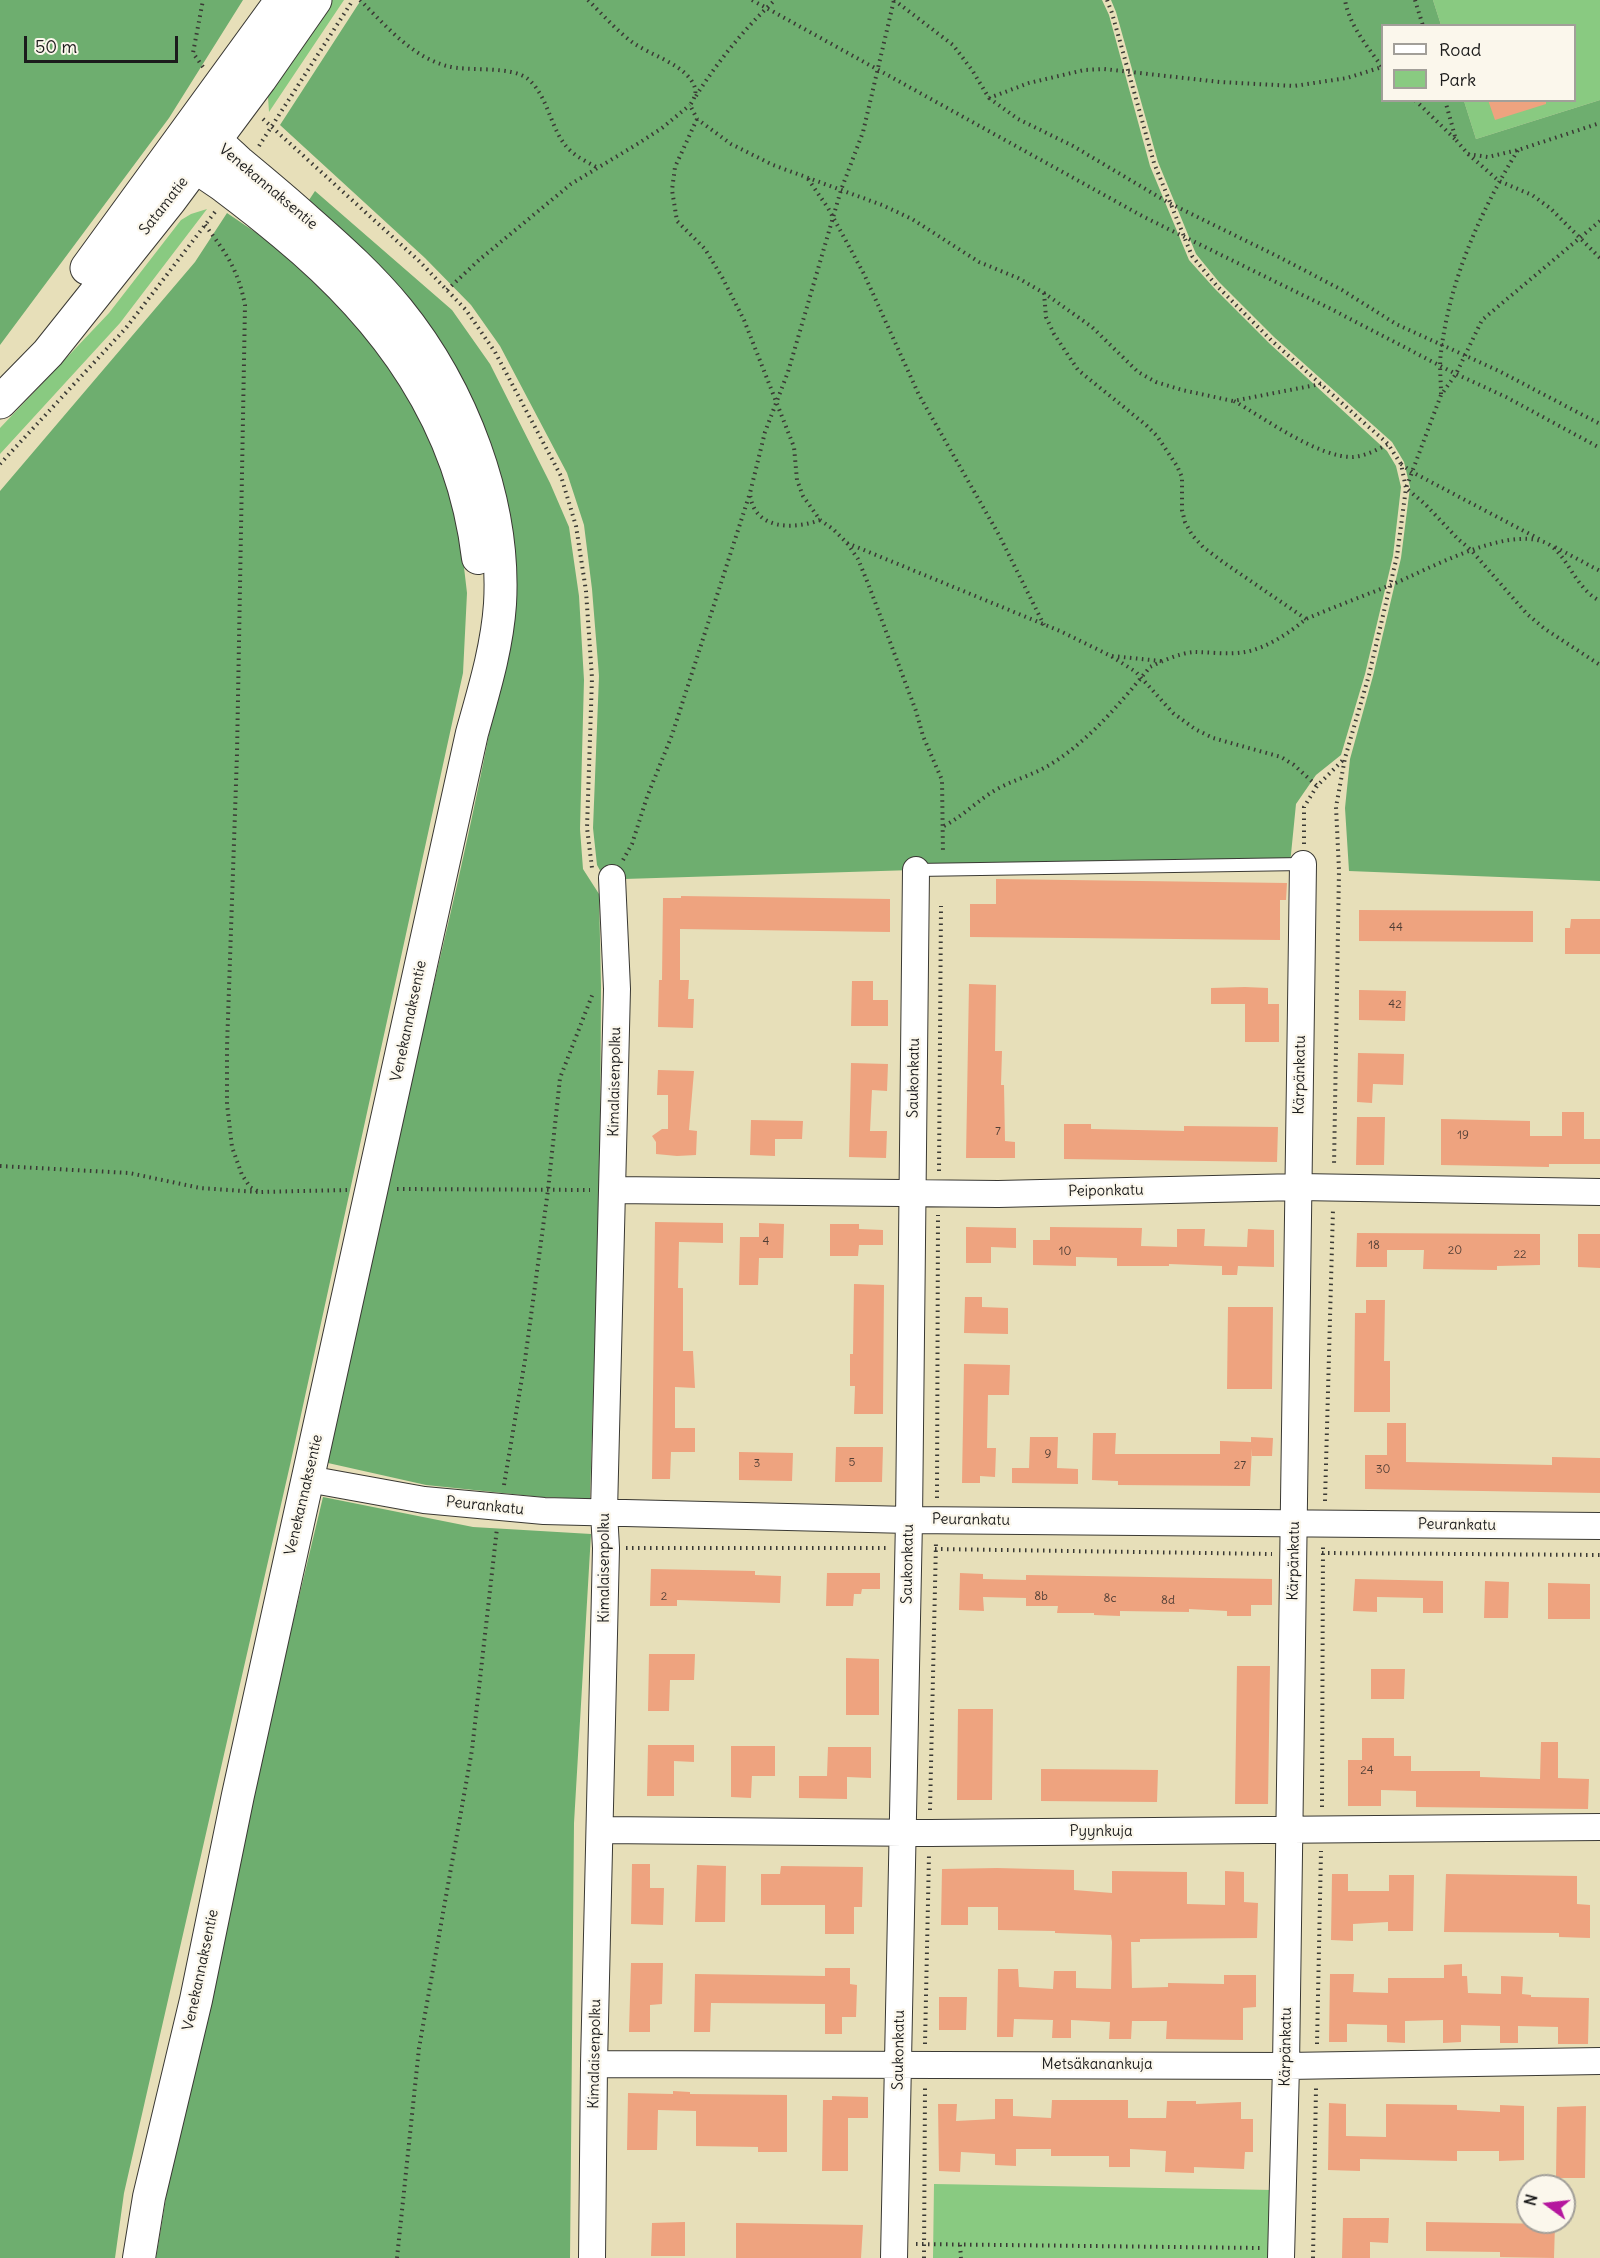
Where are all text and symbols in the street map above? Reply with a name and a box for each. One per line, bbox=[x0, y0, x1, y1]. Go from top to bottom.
scale bar bbox=[27, 24, 182, 62]
legend bbox=[1381, 24, 1576, 102]
text: 50 m bbox=[35, 35, 77, 58]
text: Road bbox=[1439, 38, 1481, 61]
text: Park bbox=[1439, 68, 1476, 91]
street label: Venekannaksentie bbox=[215, 140, 321, 234]
street label: Satamatie bbox=[136, 173, 192, 239]
house number: 44 bbox=[1389, 921, 1403, 935]
street label: Venekannaksentie bbox=[387, 959, 431, 1083]
house number: 42 bbox=[1388, 998, 1402, 1012]
street label: Kimalaisenpolku bbox=[605, 1027, 625, 1137]
street label: Kärpänkatu bbox=[1290, 1035, 1310, 1115]
street label: Saukonkatu bbox=[904, 1038, 924, 1118]
house number: 7 bbox=[995, 1125, 1001, 1139]
house number: 19 bbox=[1457, 1129, 1469, 1143]
street label: Peiponkatu bbox=[1068, 1181, 1144, 1201]
house number: 4 bbox=[763, 1235, 769, 1249]
house number: 18 bbox=[1368, 1239, 1380, 1253]
house number: 20 bbox=[1448, 1244, 1462, 1258]
house number: 10 bbox=[1059, 1245, 1071, 1259]
house number: 22 bbox=[1513, 1248, 1527, 1262]
street label: Venekannaksentie bbox=[281, 1433, 327, 1557]
house number: 9 bbox=[1045, 1448, 1051, 1462]
house number: 5 bbox=[849, 1456, 855, 1470]
house number: 3 bbox=[754, 1457, 760, 1471]
house number: 27 bbox=[1234, 1459, 1246, 1473]
house number: 30 bbox=[1376, 1463, 1390, 1477]
street label: Peurankatu bbox=[445, 1493, 525, 1519]
street label: Peurankatu bbox=[932, 1510, 1010, 1530]
street label: Kimalaisenpolku bbox=[596, 1513, 614, 1623]
street label: Peurankatu bbox=[1418, 1515, 1496, 1535]
street label: Kärpänkatu bbox=[1284, 1521, 1304, 1601]
street label: Saukonkatu bbox=[898, 1524, 918, 1604]
house number: 2 bbox=[661, 1590, 667, 1604]
house number: 8b bbox=[1034, 1590, 1048, 1604]
house number: 8c bbox=[1103, 1592, 1117, 1606]
house number: 8d bbox=[1161, 1594, 1175, 1608]
house number: 24 bbox=[1360, 1764, 1374, 1778]
street label: Pyynkuja bbox=[1069, 1823, 1133, 1841]
street label: Venekannaksentie bbox=[179, 1908, 223, 2032]
street label: Kimalaisenpolku bbox=[585, 1999, 605, 2109]
street label: Kärpänkatu bbox=[1276, 2007, 1296, 2087]
street label: Saukonkatu bbox=[889, 2010, 909, 2090]
street label: Metsäkanankuja bbox=[1042, 2056, 1152, 2074]
north arrow bbox=[1516, 2174, 1576, 2234]
text: N bbox=[1519, 2192, 1542, 2208]

